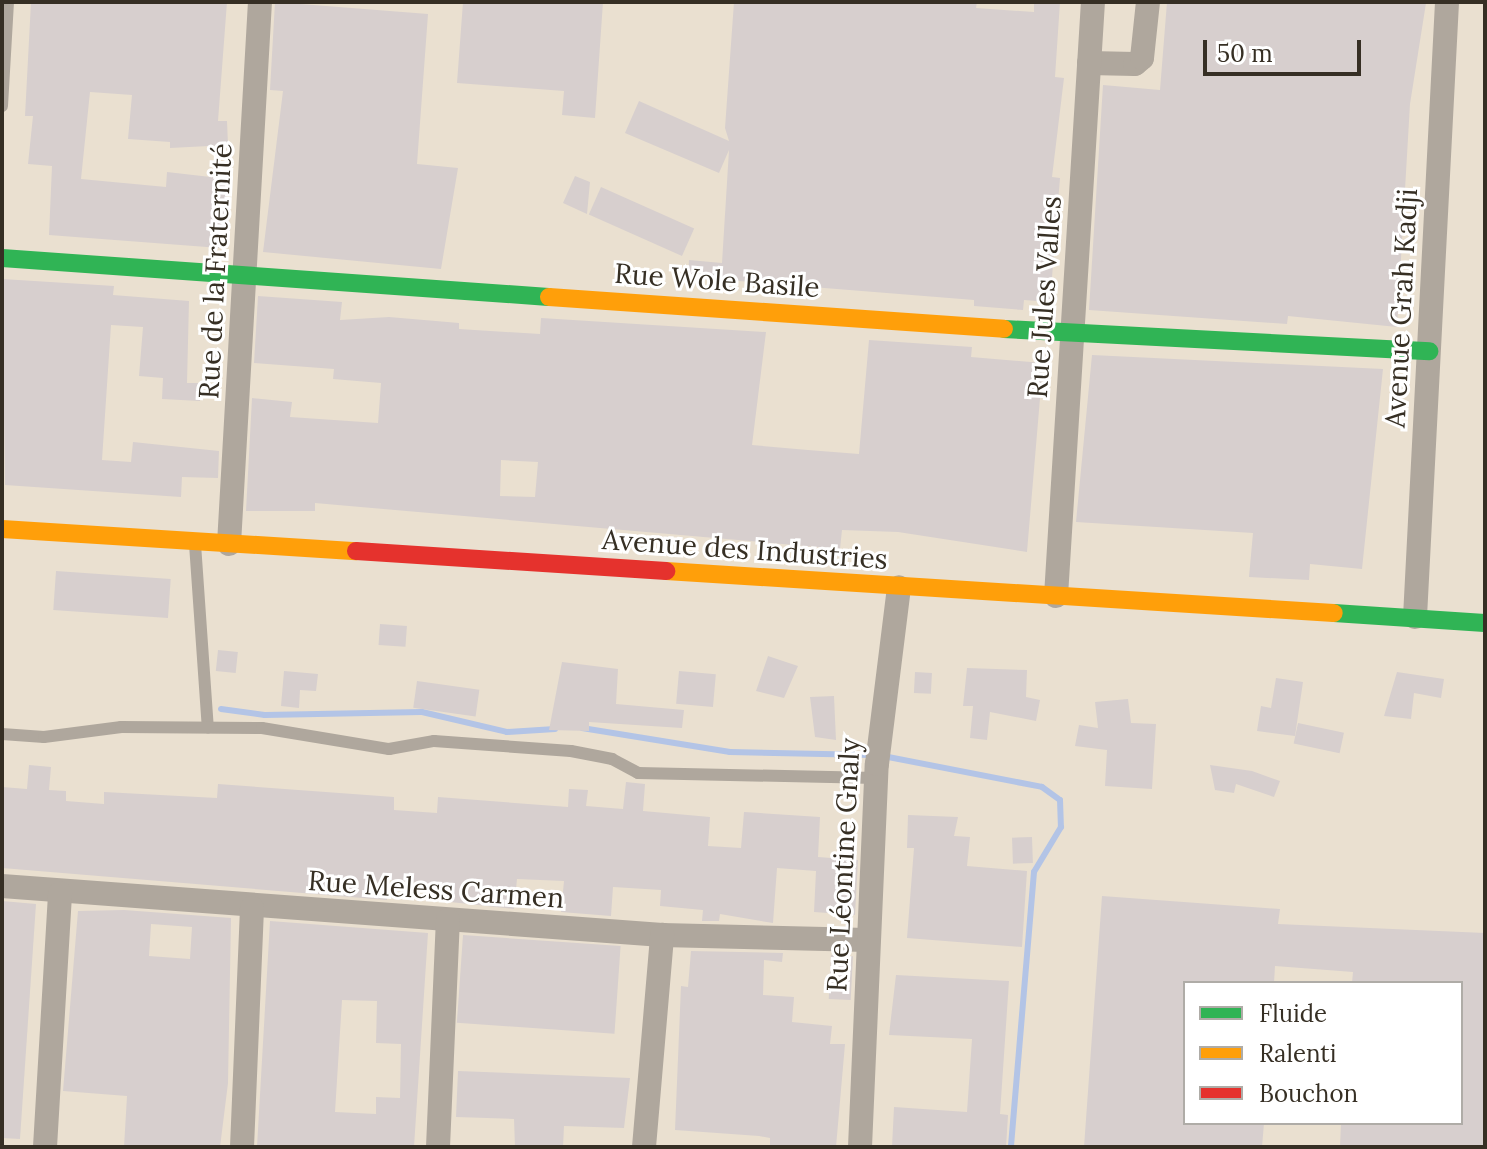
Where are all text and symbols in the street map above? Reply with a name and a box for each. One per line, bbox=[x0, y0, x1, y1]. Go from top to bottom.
scale bar bbox=[1207, 24, 1365, 74]
text: 50 m bbox=[1217, 38, 1273, 69]
street label: Rue de la Fraternité bbox=[192, 142, 238, 400]
street label: Avenue Grah Kadji bbox=[1378, 187, 1424, 429]
street label: Rue Jules Valles bbox=[1020, 195, 1068, 399]
street label: Rue Wole Basile bbox=[613, 256, 821, 304]
street label: Avenue des Industries bbox=[601, 522, 889, 576]
street label: Rue Léontine Gnaly bbox=[820, 737, 866, 993]
street label: Rue Meless Carmen bbox=[307, 863, 565, 915]
legend bbox=[1183, 981, 1463, 1125]
text: Fluide bbox=[1259, 998, 1327, 1029]
text: Ralenti bbox=[1259, 1038, 1336, 1069]
text: Bouchon bbox=[1259, 1078, 1358, 1109]

